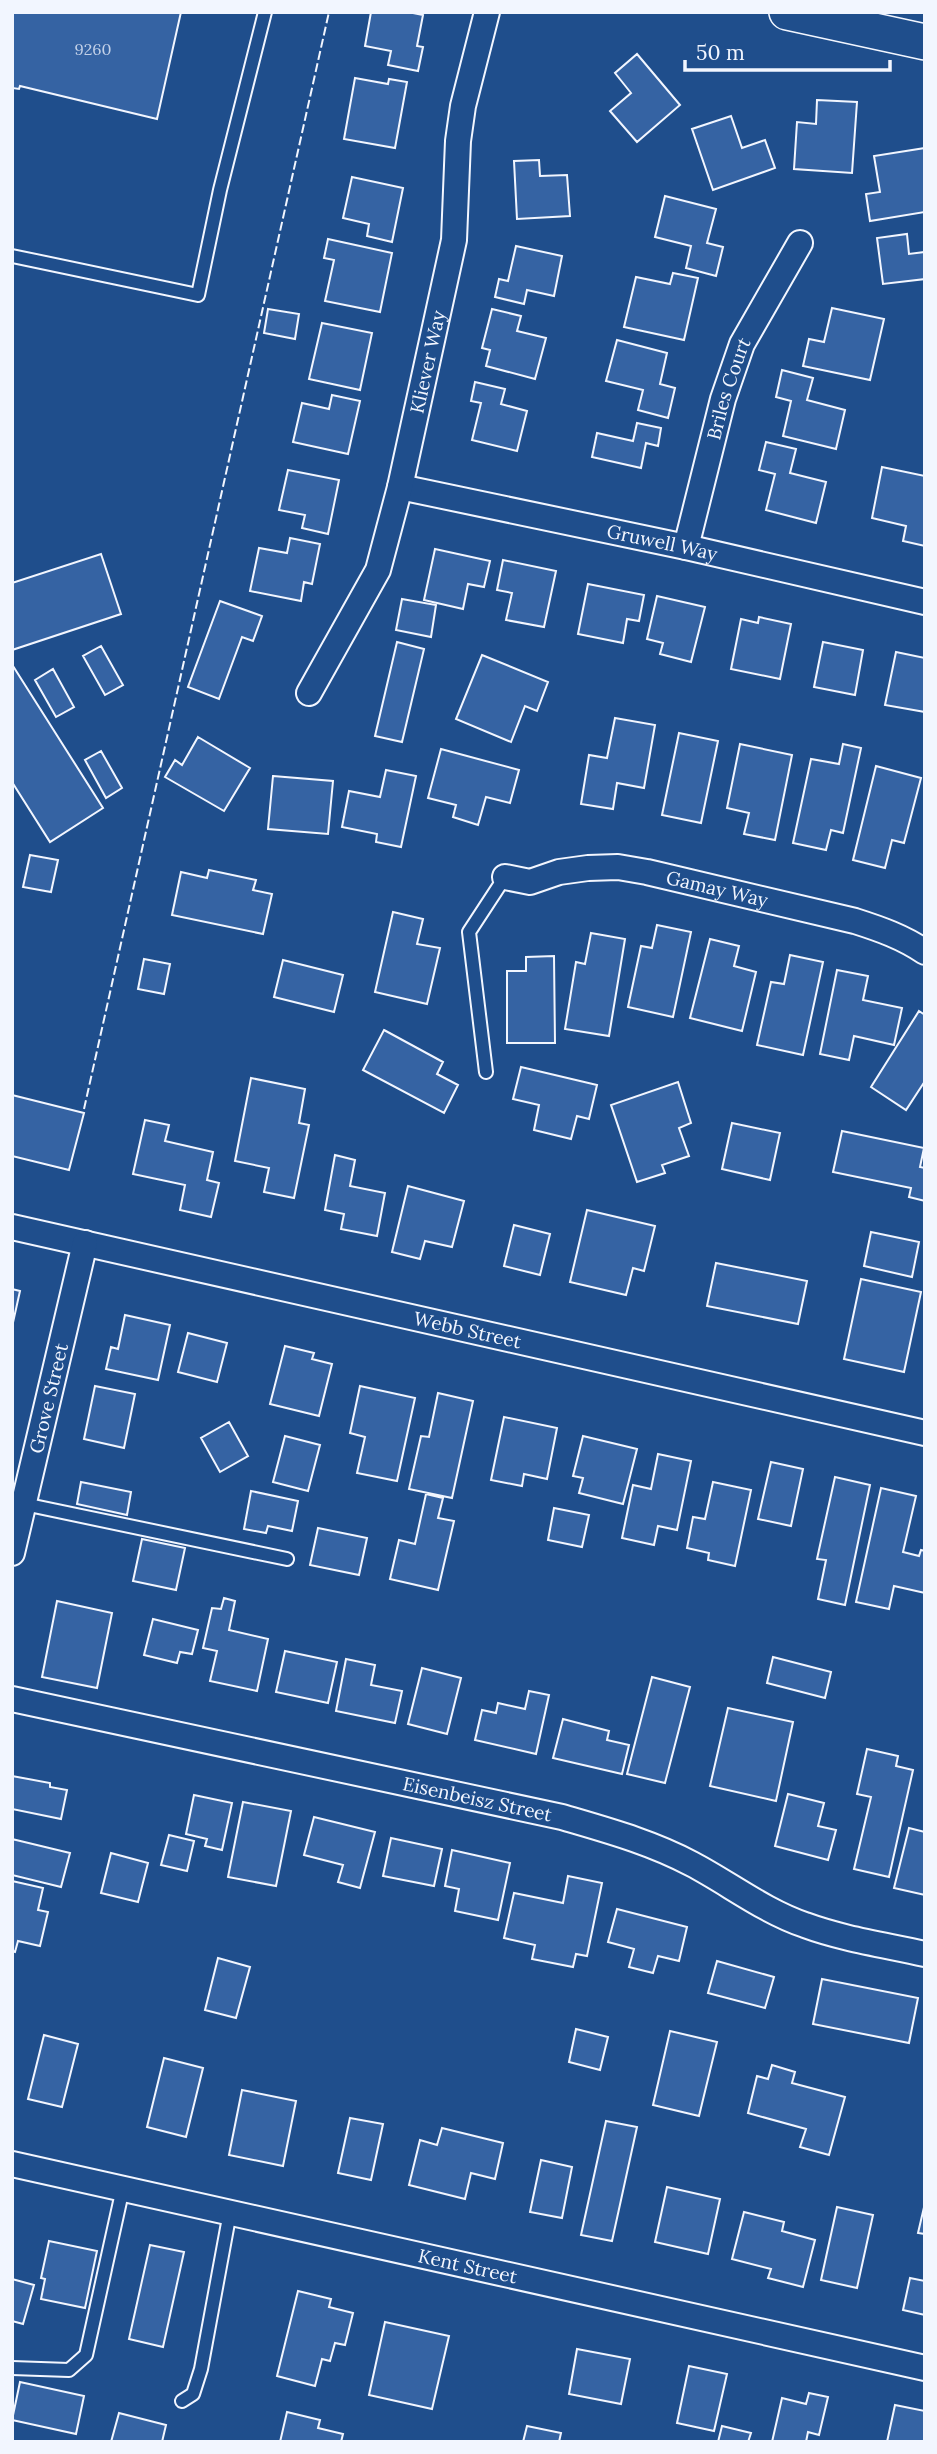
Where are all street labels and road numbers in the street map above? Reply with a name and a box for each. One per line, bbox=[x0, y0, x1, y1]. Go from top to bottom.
street label: Kliever Way bbox=[404, 308, 450, 416]
street label: Briles Court bbox=[701, 332, 756, 442]
street label: Gruwell Way bbox=[605, 519, 720, 566]
street label: Gamay Way bbox=[664, 865, 770, 912]
street label: Webb Street bbox=[411, 1306, 524, 1354]
street label: Grove Street bbox=[24, 1340, 73, 1456]
street label: Eisenbeisz Street bbox=[401, 1771, 555, 1827]
street label: Kent Street bbox=[416, 2243, 520, 2289]

